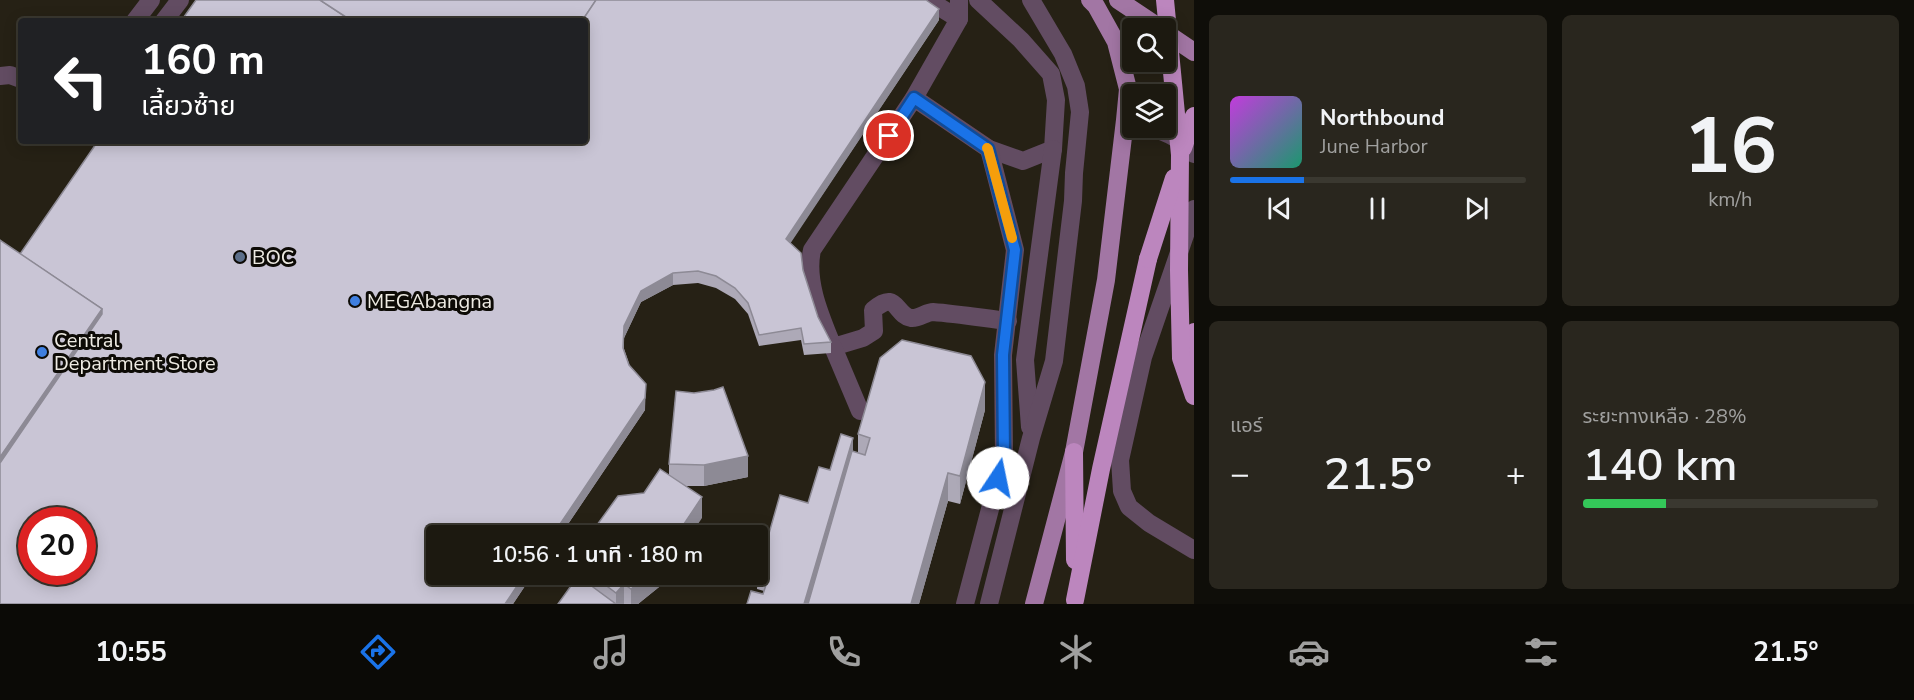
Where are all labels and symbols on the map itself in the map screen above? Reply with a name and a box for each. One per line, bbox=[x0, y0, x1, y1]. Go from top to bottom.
pin bbox=[863, 110, 914, 161]
place label: BOC bbox=[252, 244, 294, 271]
marker: BOC bbox=[233, 250, 247, 264]
place label: MEGAbangna bbox=[367, 288, 492, 315]
marker: MEGAbangna bbox=[348, 294, 362, 308]
place label: Central Department Store bbox=[54, 327, 216, 377]
marker: Central Department Store bbox=[35, 345, 49, 359]
position arrow bbox=[966, 446, 1030, 510]
speed limit sign: 20 bbox=[18, 507, 96, 585]

